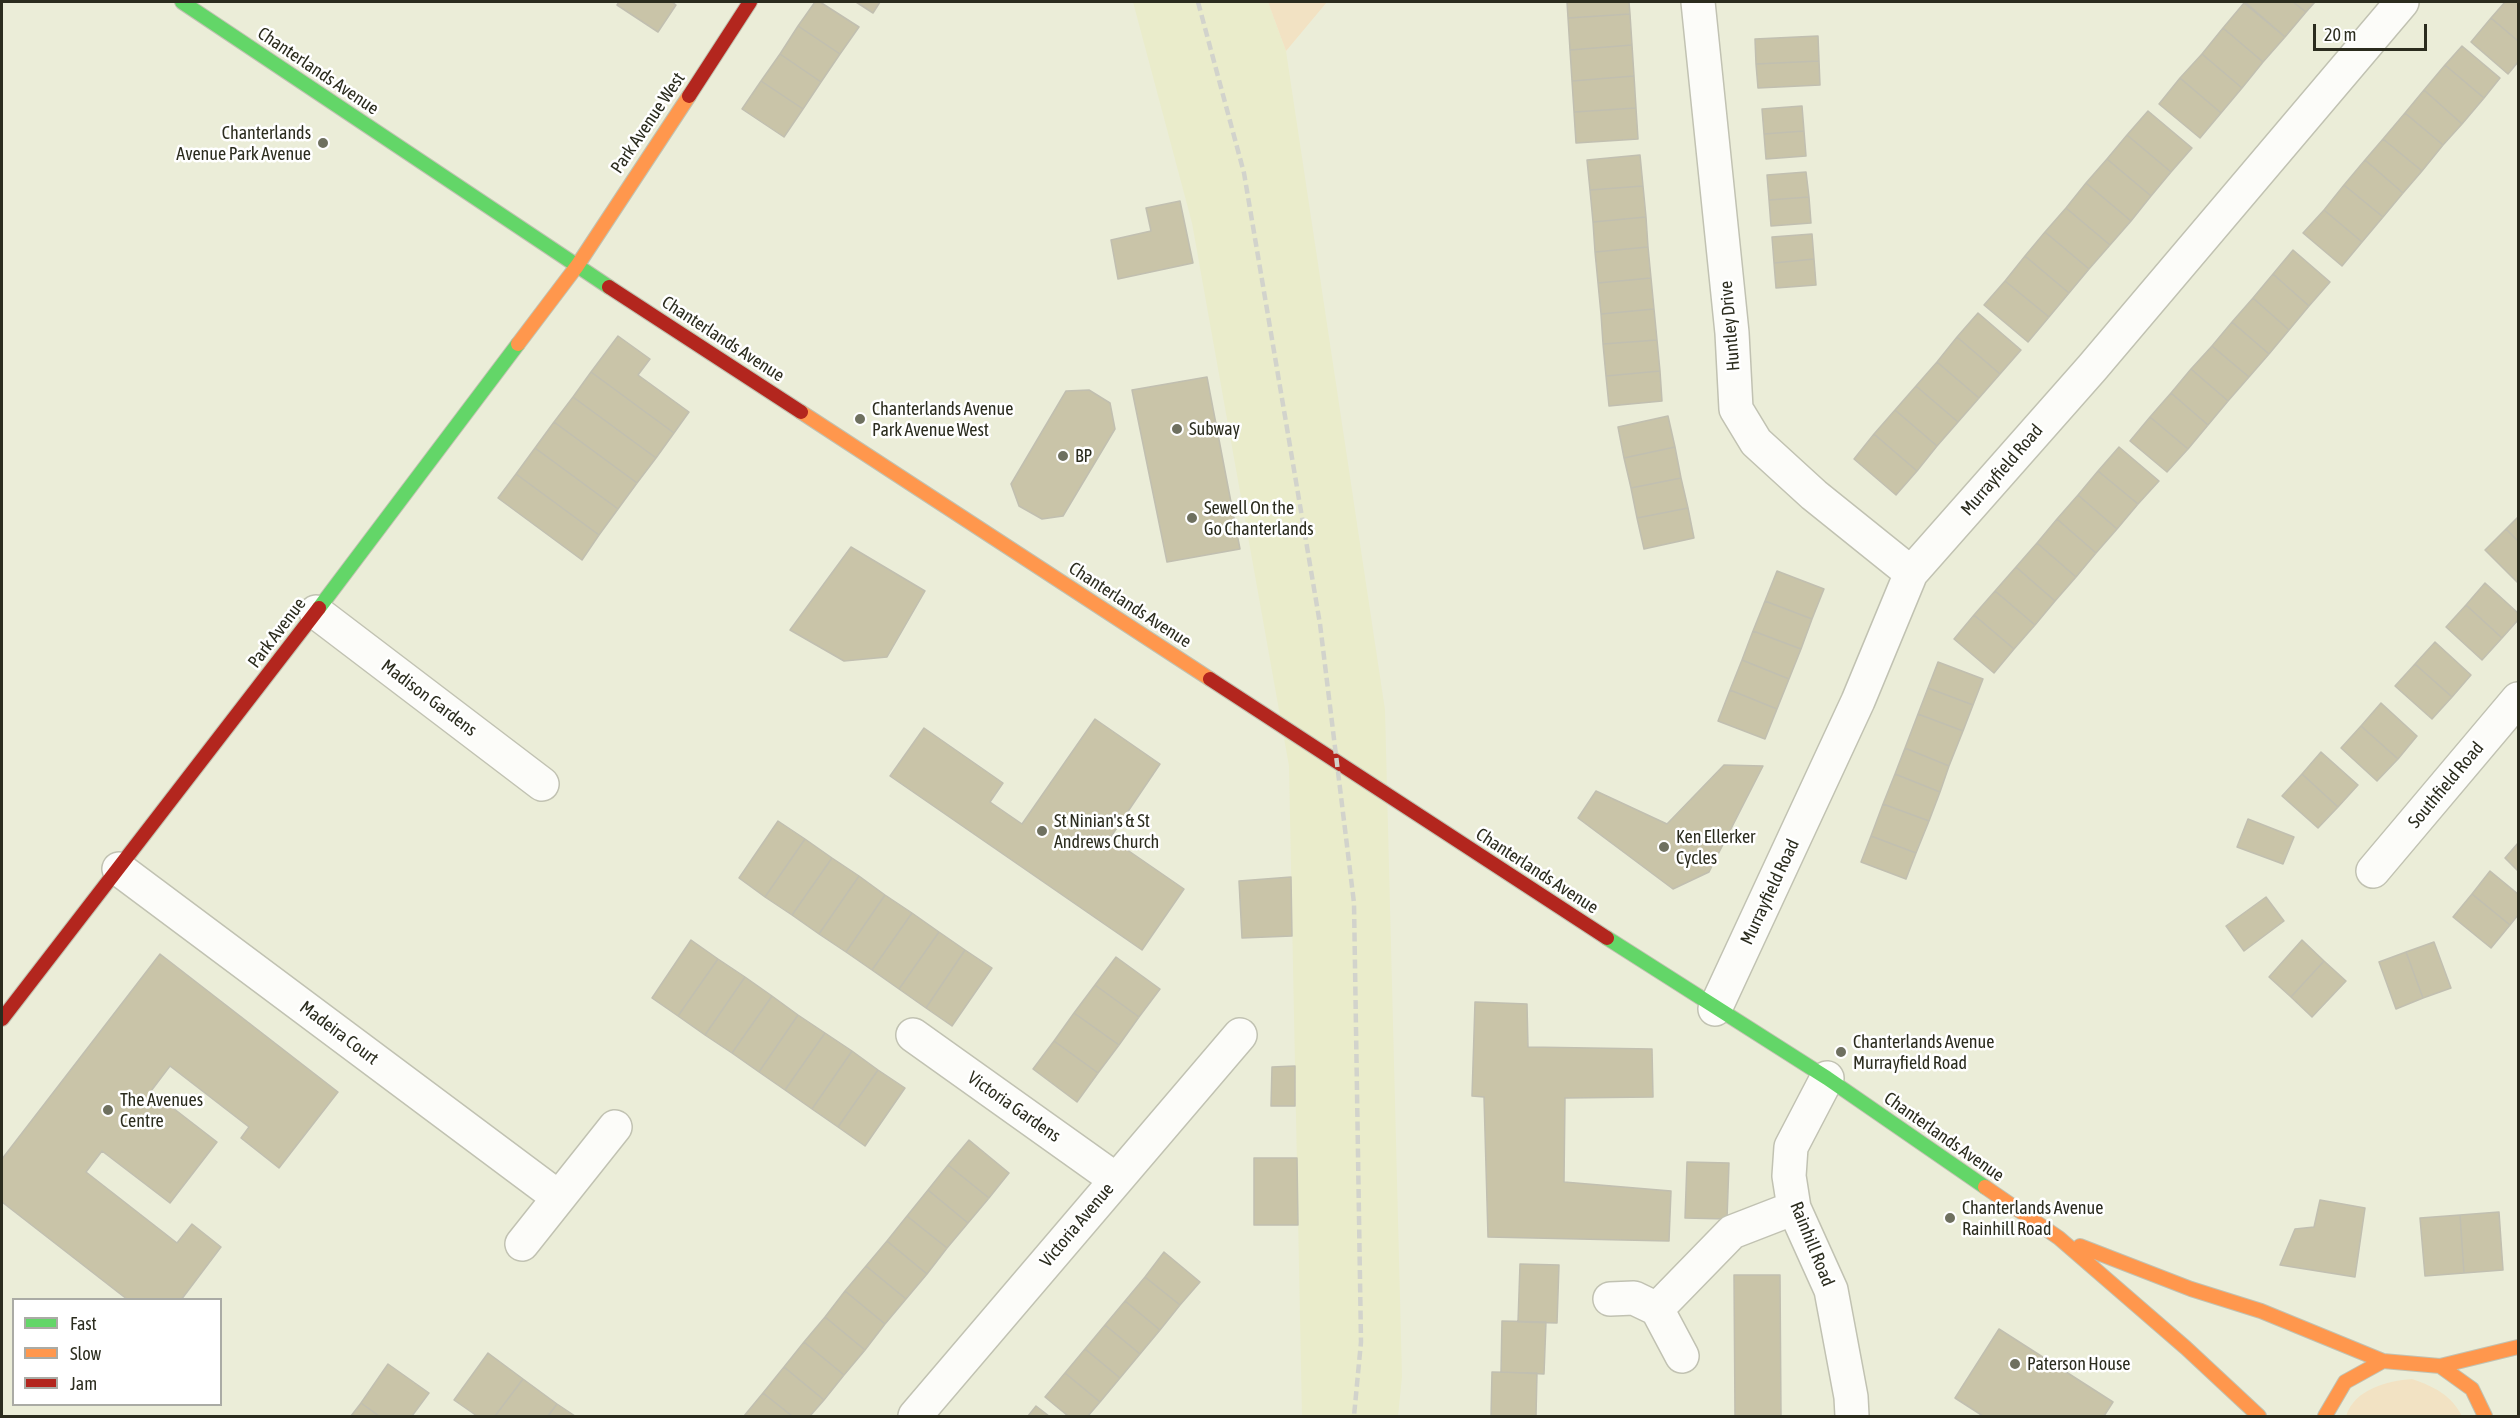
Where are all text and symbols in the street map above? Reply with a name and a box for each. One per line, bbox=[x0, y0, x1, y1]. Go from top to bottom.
scale bar bbox=[2316, 12, 2430, 50]
street label: Chanterlands Avenue bbox=[253, 22, 383, 120]
text: 20 m bbox=[2324, 24, 2356, 45]
street label: Park Avenue West bbox=[606, 68, 690, 178]
place label: Chanterlands Avenue Park Avenue bbox=[176, 122, 311, 164]
marker: Chanterlands Avenue Park Avenue bbox=[316, 136, 330, 150]
street label: Huntley Drive bbox=[1715, 280, 1745, 372]
street label: Chanterlands Avenue bbox=[658, 291, 788, 387]
place label: Chanterlands Avenue Park Avenue West bbox=[872, 398, 1013, 440]
marker: Chanterlands Avenue Park Avenue West bbox=[853, 412, 867, 426]
place label: Subway bbox=[1189, 418, 1240, 440]
street label: Murrayfield Road bbox=[1956, 420, 2048, 520]
marker: Subway bbox=[1170, 422, 1184, 436]
place label: BP bbox=[1075, 445, 1092, 467]
marker: BP bbox=[1056, 449, 1070, 463]
place label: Sewell On the Go Chanterlands bbox=[1204, 497, 1314, 540]
marker: Sewell On the Go Chanterlands bbox=[1185, 511, 1199, 525]
street label: Chanterlands Avenue bbox=[1065, 557, 1195, 653]
street label: Park Avenue bbox=[244, 594, 310, 672]
street label: Madison Gardens bbox=[377, 655, 481, 741]
street label: Southfield Road bbox=[2404, 738, 2488, 832]
place label: St Ninian's & St Andrews Church bbox=[1054, 810, 1159, 852]
street label: Chanterlands Avenue bbox=[1472, 823, 1602, 919]
marker: St Ninian's & St Andrews Church bbox=[1035, 824, 1049, 838]
place label: Ken Ellerker Cycles bbox=[1676, 826, 1755, 868]
street label: Murrayfield Road bbox=[1736, 836, 1804, 948]
marker: Ken Ellerker Cycles bbox=[1657, 840, 1671, 854]
street label: Madeira Court bbox=[296, 997, 382, 1069]
place label: Chanterlands Avenue Murrayfield Road bbox=[1853, 1031, 1994, 1074]
marker: Chanterlands Avenue Murrayfield Road bbox=[1834, 1045, 1848, 1059]
street label: Victoria Gardens bbox=[963, 1067, 1065, 1147]
street label: Chanterlands Avenue bbox=[1880, 1088, 2008, 1186]
place label: The Avenues Centre bbox=[120, 1089, 203, 1132]
marker: The Avenues Centre bbox=[101, 1103, 115, 1117]
street label: Victoria Avenue bbox=[1036, 1179, 1118, 1271]
place label: Chanterlands Avenue Rainhill Road bbox=[1962, 1197, 2103, 1240]
street label: Rainhill Road bbox=[1785, 1198, 1839, 1290]
marker: Chanterlands Avenue Rainhill Road bbox=[1943, 1211, 1957, 1225]
legend bbox=[12, 1298, 222, 1406]
text: Fast bbox=[70, 1313, 97, 1334]
text: Slow bbox=[70, 1343, 101, 1364]
place label: Paterson House bbox=[2027, 1353, 2130, 1375]
marker: Paterson House bbox=[2008, 1357, 2022, 1371]
text: Jam bbox=[70, 1373, 97, 1394]

